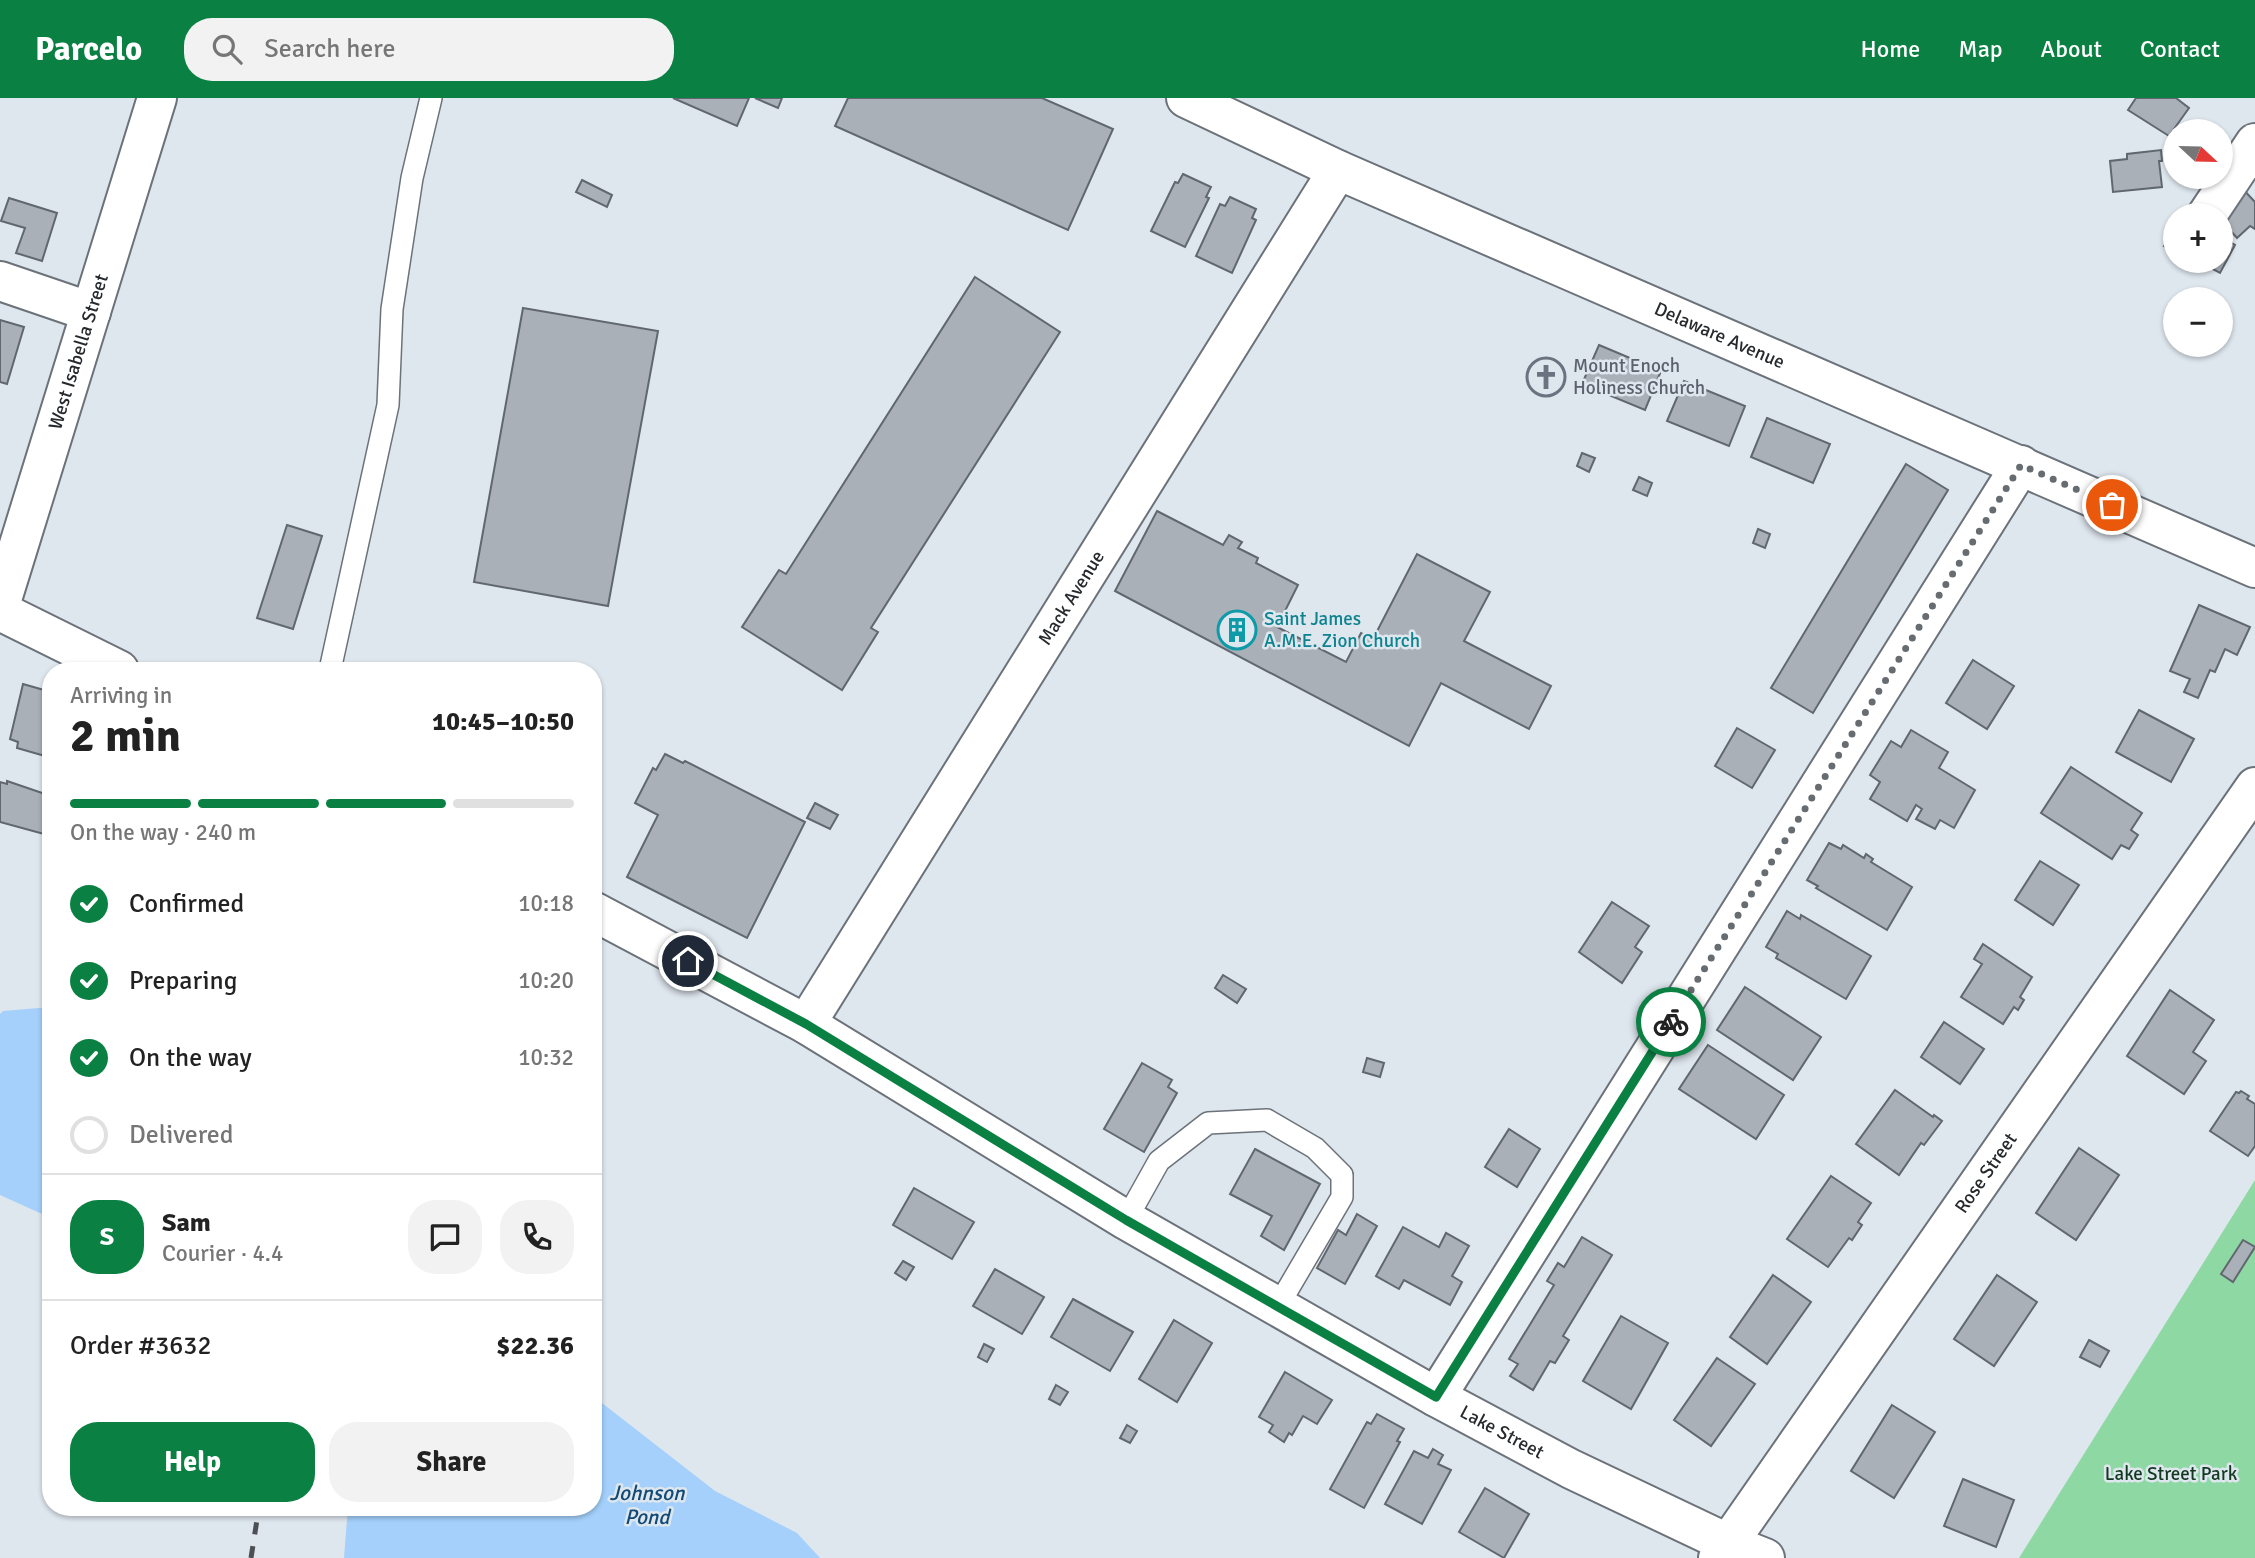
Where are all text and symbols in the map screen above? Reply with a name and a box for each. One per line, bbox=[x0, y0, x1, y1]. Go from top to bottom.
search box bbox=[184, 18, 674, 81]
text: Parcelo bbox=[35, 29, 142, 70]
icon: search bbox=[208, 30, 246, 68]
text: Search here bbox=[264, 33, 395, 65]
text: Home bbox=[1860, 34, 1920, 64]
text: Map bbox=[1958, 34, 2003, 64]
text: About bbox=[2041, 34, 2102, 64]
text: Contact bbox=[2140, 34, 2220, 64]
north arrow bbox=[2163, 119, 2233, 189]
map controls bbox=[2163, 119, 2233, 357]
button: + bbox=[2163, 203, 2233, 273]
street label: West Isabella Street bbox=[43, 271, 114, 433]
button: − bbox=[2163, 287, 2233, 357]
street label: Delaware Avenue bbox=[1650, 297, 1788, 374]
place label: Mount Enoch Holiness Church bbox=[1573, 354, 1705, 400]
church icon: Mount Enoch Holiness Church bbox=[1525, 356, 1567, 398]
pin bbox=[2082, 475, 2142, 535]
icon: bag bbox=[2093, 486, 2131, 524]
street label: Mack Avenue bbox=[1033, 546, 1110, 650]
place label: Saint James A.M.E. Zion Church bbox=[1264, 607, 1420, 653]
building icon: Saint James A.M.E. Zion Church bbox=[1216, 609, 1258, 651]
text: Arriving in bbox=[70, 681, 172, 710]
text: 10:45–10:50 bbox=[432, 706, 574, 738]
text: 2 min bbox=[70, 708, 181, 764]
text: On the way · 240 m bbox=[70, 818, 256, 847]
icon: check bbox=[70, 885, 108, 923]
text: Confirmed bbox=[129, 888, 244, 920]
text: 10:18 bbox=[518, 889, 574, 918]
pin bbox=[658, 931, 718, 991]
icon: home bbox=[669, 942, 707, 980]
icon: check bbox=[70, 962, 108, 1000]
text: Preparing bbox=[129, 965, 237, 997]
text: 10:20 bbox=[518, 966, 574, 995]
courier bbox=[1636, 987, 1706, 1057]
icon: bike bbox=[1652, 1003, 1690, 1041]
icon: check bbox=[70, 1039, 108, 1077]
text: On the way bbox=[129, 1042, 252, 1074]
text: 10:32 bbox=[518, 1043, 574, 1072]
text: Delivered bbox=[129, 1119, 234, 1151]
street label: Rose Street bbox=[1950, 1128, 2023, 1218]
button: chat bbox=[408, 1200, 482, 1274]
button: phone bbox=[500, 1200, 574, 1274]
text: Sam bbox=[162, 1207, 211, 1239]
text: S bbox=[100, 1221, 114, 1253]
text: Courier · 4.4 bbox=[162, 1239, 283, 1268]
text: Order #3632 bbox=[70, 1330, 211, 1362]
text: $22.36 bbox=[496, 1330, 574, 1362]
street label: Lake Street bbox=[1456, 1400, 1548, 1464]
button: Help bbox=[70, 1422, 315, 1502]
button: Share bbox=[329, 1422, 574, 1502]
park label: Lake Street Park bbox=[2105, 1462, 2238, 1486]
water label: Johnson Pond bbox=[610, 1480, 685, 1530]

